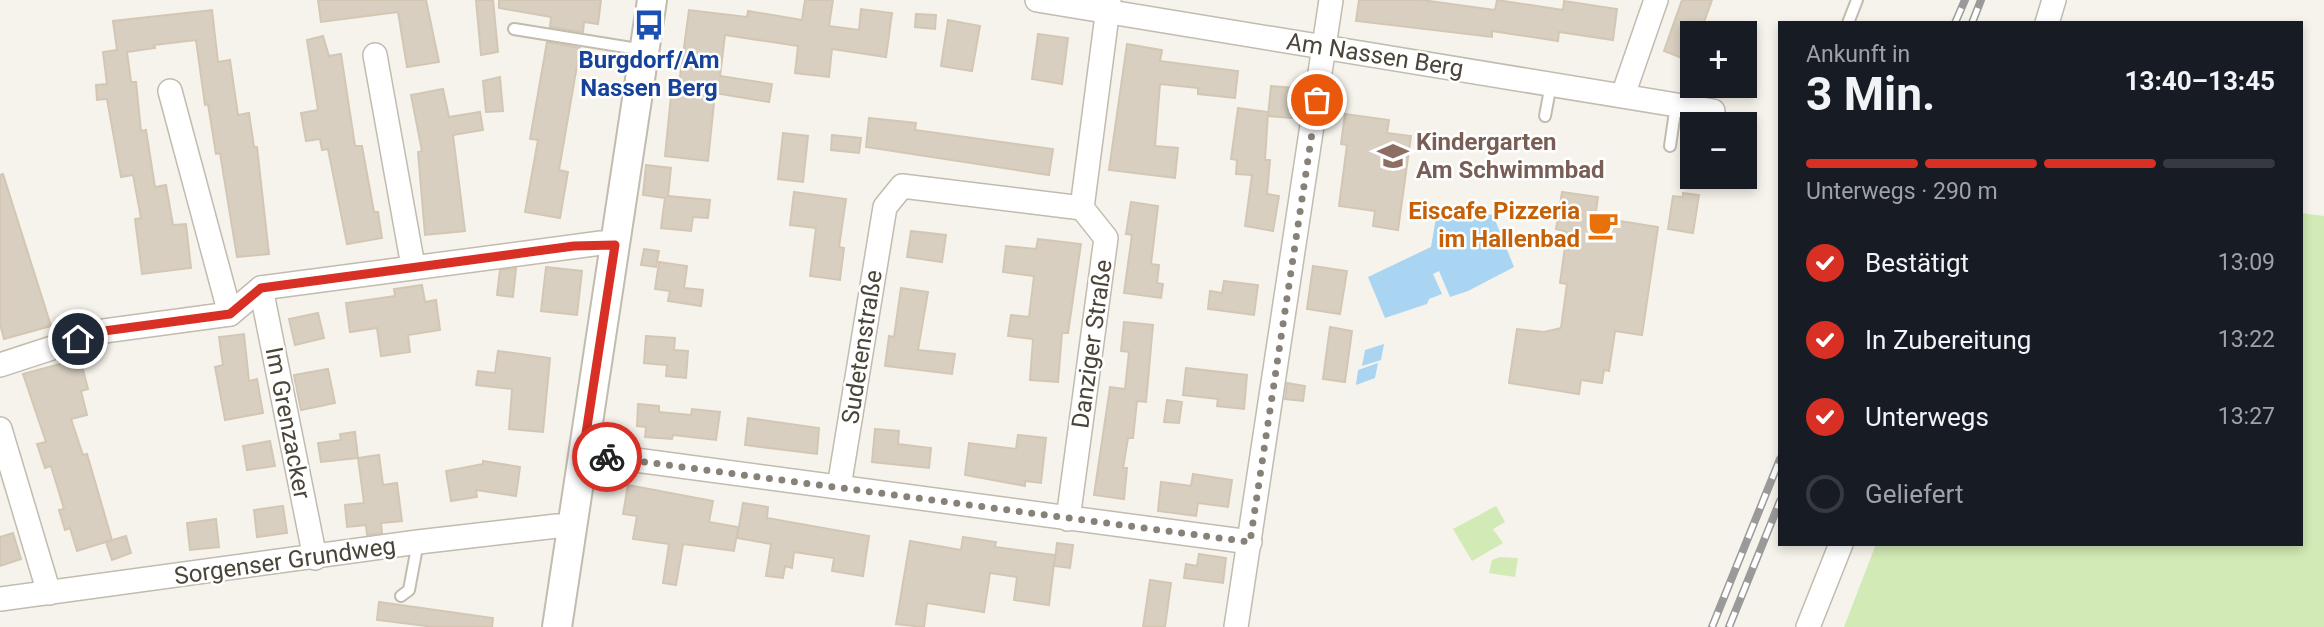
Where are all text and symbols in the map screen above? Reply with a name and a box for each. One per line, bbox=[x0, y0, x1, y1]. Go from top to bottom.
bus stop icon: Burgdorf/Am Nassen Berg bbox=[632, 8, 666, 42]
map controls bbox=[1680, 21, 1757, 189]
button: + bbox=[1680, 21, 1757, 98]
street label: Am Nassen Berg bbox=[1285, 27, 1465, 83]
text: Ankunft in bbox=[1806, 41, 1910, 68]
place label: Burgdorf/Am Nassen Berg bbox=[578, 46, 720, 102]
text: 13:40–13:45 bbox=[2125, 66, 2275, 96]
text: 3 Min. bbox=[1806, 67, 1935, 121]
pin bbox=[1287, 70, 1347, 130]
icon: bag bbox=[1298, 81, 1336, 119]
button: − bbox=[1680, 112, 1757, 189]
place label: Kindergarten Am Schwimmbad bbox=[1416, 128, 1605, 184]
school or university icon: Kindergarten Am Schwimmbad bbox=[1376, 139, 1410, 173]
text: Unterwegs · 290 m bbox=[1806, 178, 1998, 205]
place label: Eiscafe Pizzeria im Hallenbad bbox=[1408, 197, 1580, 253]
cafe icon: Eiscafe Pizzeria im Hallenbad bbox=[1586, 208, 1620, 242]
icon: check bbox=[1806, 244, 1844, 282]
text: Bestätigt bbox=[1865, 248, 1969, 278]
text: 13:09 bbox=[2218, 249, 2275, 276]
street label: Danziger Straße bbox=[1066, 258, 1118, 430]
street label: Sudetenstraße bbox=[836, 268, 888, 426]
pin bbox=[48, 309, 108, 369]
icon: home bbox=[59, 320, 97, 358]
icon: check bbox=[1806, 321, 1844, 359]
text: In Zubereitung bbox=[1865, 325, 2031, 355]
text: 13:22 bbox=[2218, 326, 2275, 353]
street label: Im Grenzacker bbox=[260, 345, 316, 501]
icon: check bbox=[1806, 398, 1844, 436]
text: Unterwegs bbox=[1865, 402, 1989, 432]
text: 13:27 bbox=[2218, 403, 2275, 430]
courier bbox=[572, 422, 642, 492]
icon: bike bbox=[588, 438, 626, 476]
text: Geliefert bbox=[1865, 479, 1963, 509]
street label: Sorgenser Grundweg bbox=[173, 532, 397, 590]

